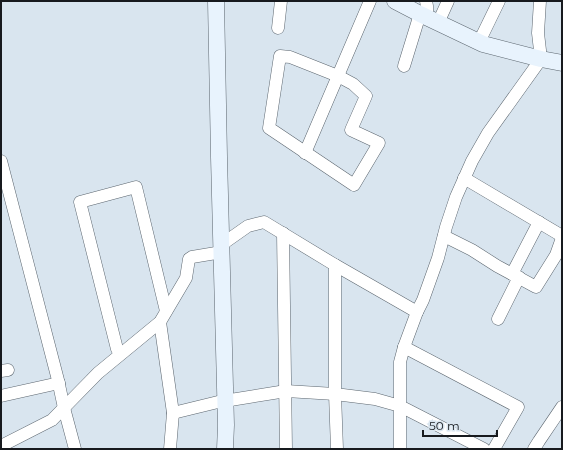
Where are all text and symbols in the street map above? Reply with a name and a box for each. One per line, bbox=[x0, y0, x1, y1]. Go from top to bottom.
scale bar bbox=[423, 412, 497, 438]
text: 50 m bbox=[429, 418, 460, 433]

